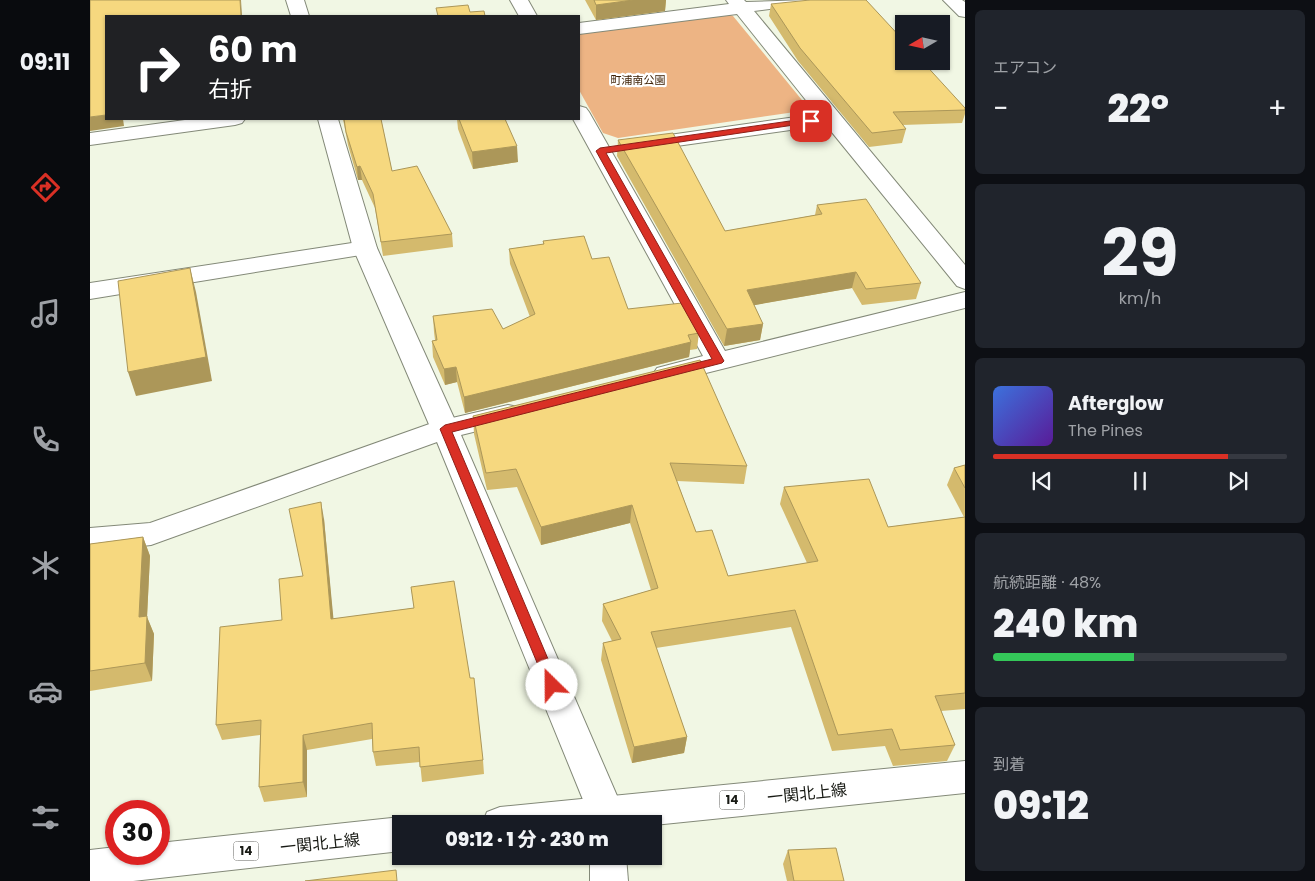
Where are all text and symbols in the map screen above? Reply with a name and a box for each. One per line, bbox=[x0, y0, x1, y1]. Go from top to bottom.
north arrow bbox=[895, 15, 950, 70]
map controls bbox=[895, 15, 950, 70]
text: 60 m bbox=[208, 25, 298, 74]
icon: right bbox=[125, 35, 190, 100]
text: 09:11 bbox=[20, 47, 70, 78]
text: エアコン bbox=[993, 56, 1057, 79]
park label: 町浦南公園 bbox=[611, 72, 666, 88]
text: 右折 bbox=[208, 74, 252, 105]
text: 22° bbox=[1107, 82, 1169, 135]
text: − bbox=[993, 89, 1008, 128]
text: + bbox=[1268, 89, 1287, 128]
pin bbox=[790, 100, 832, 142]
icon: arrive bbox=[797, 107, 825, 135]
icon: directions bbox=[28, 170, 63, 205]
text: 29 bbox=[1101, 208, 1179, 299]
text: km/h bbox=[1119, 287, 1161, 310]
icon: music bbox=[28, 296, 63, 331]
text: Afterglow bbox=[1068, 390, 1163, 417]
text: The Pines bbox=[1068, 419, 1143, 442]
icon: phone bbox=[28, 422, 63, 457]
icon: previous bbox=[1028, 467, 1056, 495]
icon: pause bbox=[1126, 467, 1154, 495]
icon: next bbox=[1224, 467, 1252, 495]
icon: climate bbox=[28, 548, 63, 583]
text: 航続距離 · 48% bbox=[993, 571, 1101, 594]
text: 240 km bbox=[993, 597, 1138, 650]
position arrow bbox=[525, 658, 577, 710]
icon: car bbox=[28, 674, 63, 709]
text: 到着 bbox=[993, 753, 1025, 776]
street label: 一関北上線 bbox=[766, 778, 848, 809]
text: 09:12 bbox=[993, 779, 1089, 832]
road number: 14 bbox=[720, 790, 744, 810]
icon: filters bbox=[28, 800, 63, 835]
speed limit sign: 30 bbox=[105, 800, 170, 865]
text: 09:12 · 1 分 · 230 m bbox=[445, 826, 609, 853]
street label: 一関北上線 bbox=[279, 828, 361, 859]
road number: 14 bbox=[234, 841, 258, 860]

